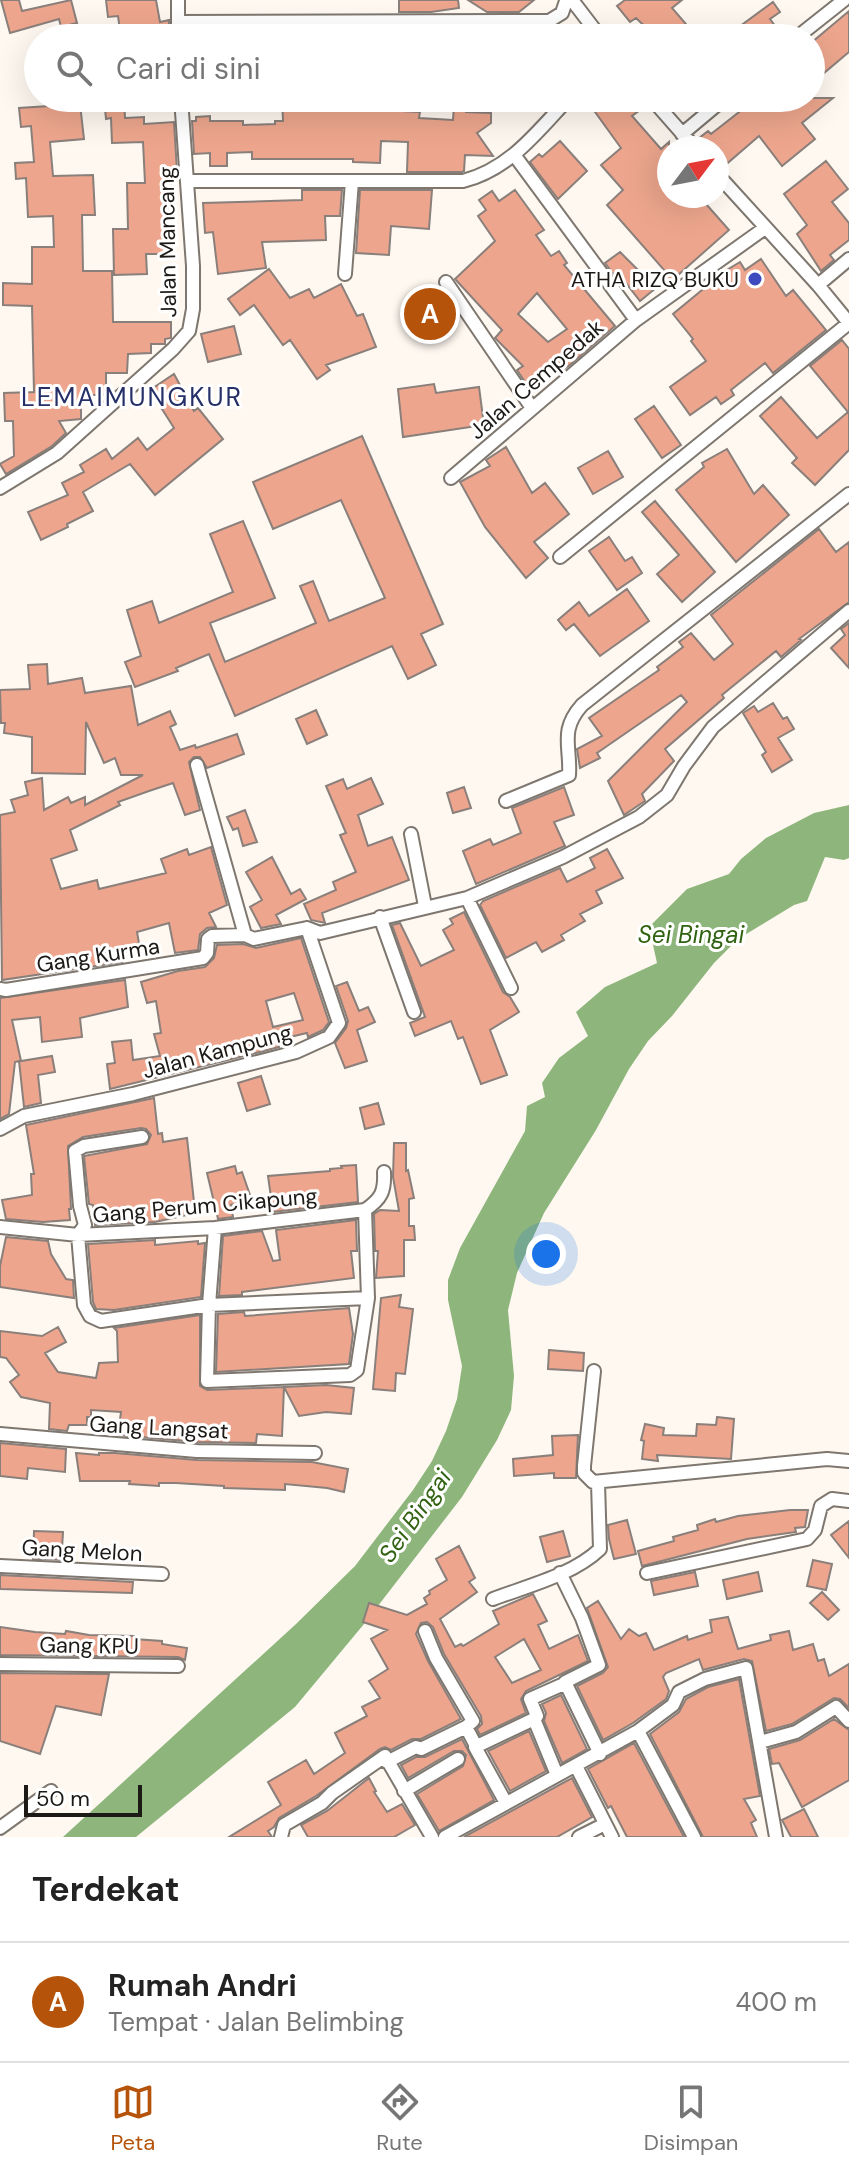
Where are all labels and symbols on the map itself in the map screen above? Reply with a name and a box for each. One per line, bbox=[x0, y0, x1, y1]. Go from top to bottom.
north arrow bbox=[657, 136, 729, 208]
street label: Jalan Mancang bbox=[152, 166, 183, 318]
place label: ATHA RIZQ BUKU bbox=[571, 265, 739, 294]
marker: ATHA RIZQ BUKU bbox=[746, 270, 764, 288]
pin: A bbox=[404, 284, 456, 344]
street label: Jalan Cempedak bbox=[463, 313, 610, 446]
district label: LEMAIMUNGKUR bbox=[21, 380, 243, 414]
water label: Sei Bingai bbox=[638, 919, 746, 950]
street label: Gang Kurma bbox=[34, 931, 162, 980]
street label: Jalan Kampung bbox=[139, 1018, 295, 1085]
street label: Gang Perum Cikapung bbox=[91, 1181, 319, 1230]
your location bbox=[526, 1234, 566, 1274]
street label: Gang Langsat bbox=[89, 1409, 229, 1446]
water label: Sei Bingai bbox=[371, 1462, 459, 1568]
street label: Gang Melon bbox=[21, 1533, 143, 1568]
street label: Gang KPU bbox=[39, 1630, 139, 1661]
scale bar bbox=[24, 1781, 142, 1817]

